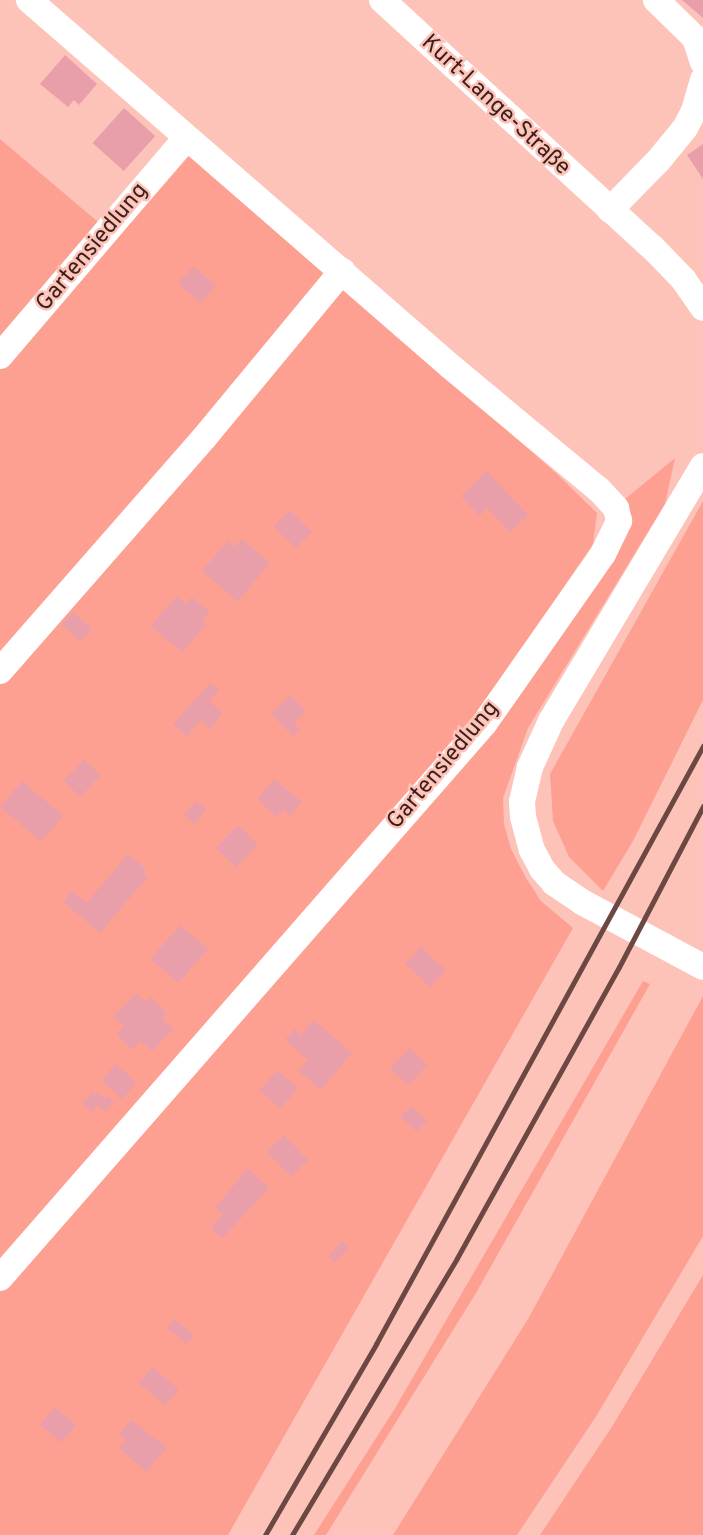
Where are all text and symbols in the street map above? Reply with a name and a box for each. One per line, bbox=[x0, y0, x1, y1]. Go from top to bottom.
street label: Kurt-Lange-Straße bbox=[415, 30, 575, 182]
street label: Gartensiedlung bbox=[31, 178, 155, 318]
street label: Gartensiedlung bbox=[382, 696, 506, 836]

